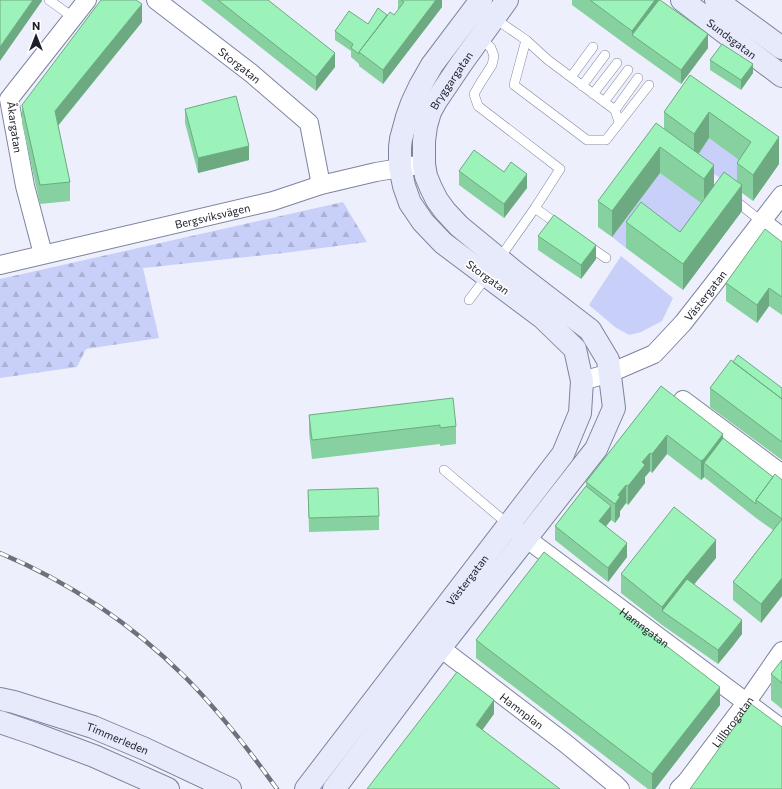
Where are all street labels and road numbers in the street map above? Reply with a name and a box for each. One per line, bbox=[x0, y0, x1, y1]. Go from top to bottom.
street label: Sundsgatan bbox=[705, 15, 759, 61]
street label: Storgatan bbox=[216, 44, 264, 85]
street label: Bryggargatan bbox=[426, 48, 475, 111]
street label: Åkargatan bbox=[5, 100, 26, 154]
street label: Bergsviksvägen bbox=[173, 200, 251, 230]
street label: Storgatan bbox=[464, 257, 512, 297]
street label: Västergatan bbox=[681, 267, 729, 323]
street label: Västergatan bbox=[443, 552, 490, 608]
street label: Hamngatan bbox=[618, 604, 672, 649]
street label: Hamnplan bbox=[498, 690, 547, 731]
street label: Lillbrogatan bbox=[709, 694, 755, 749]
street label: Timmerleden bbox=[85, 719, 151, 756]

